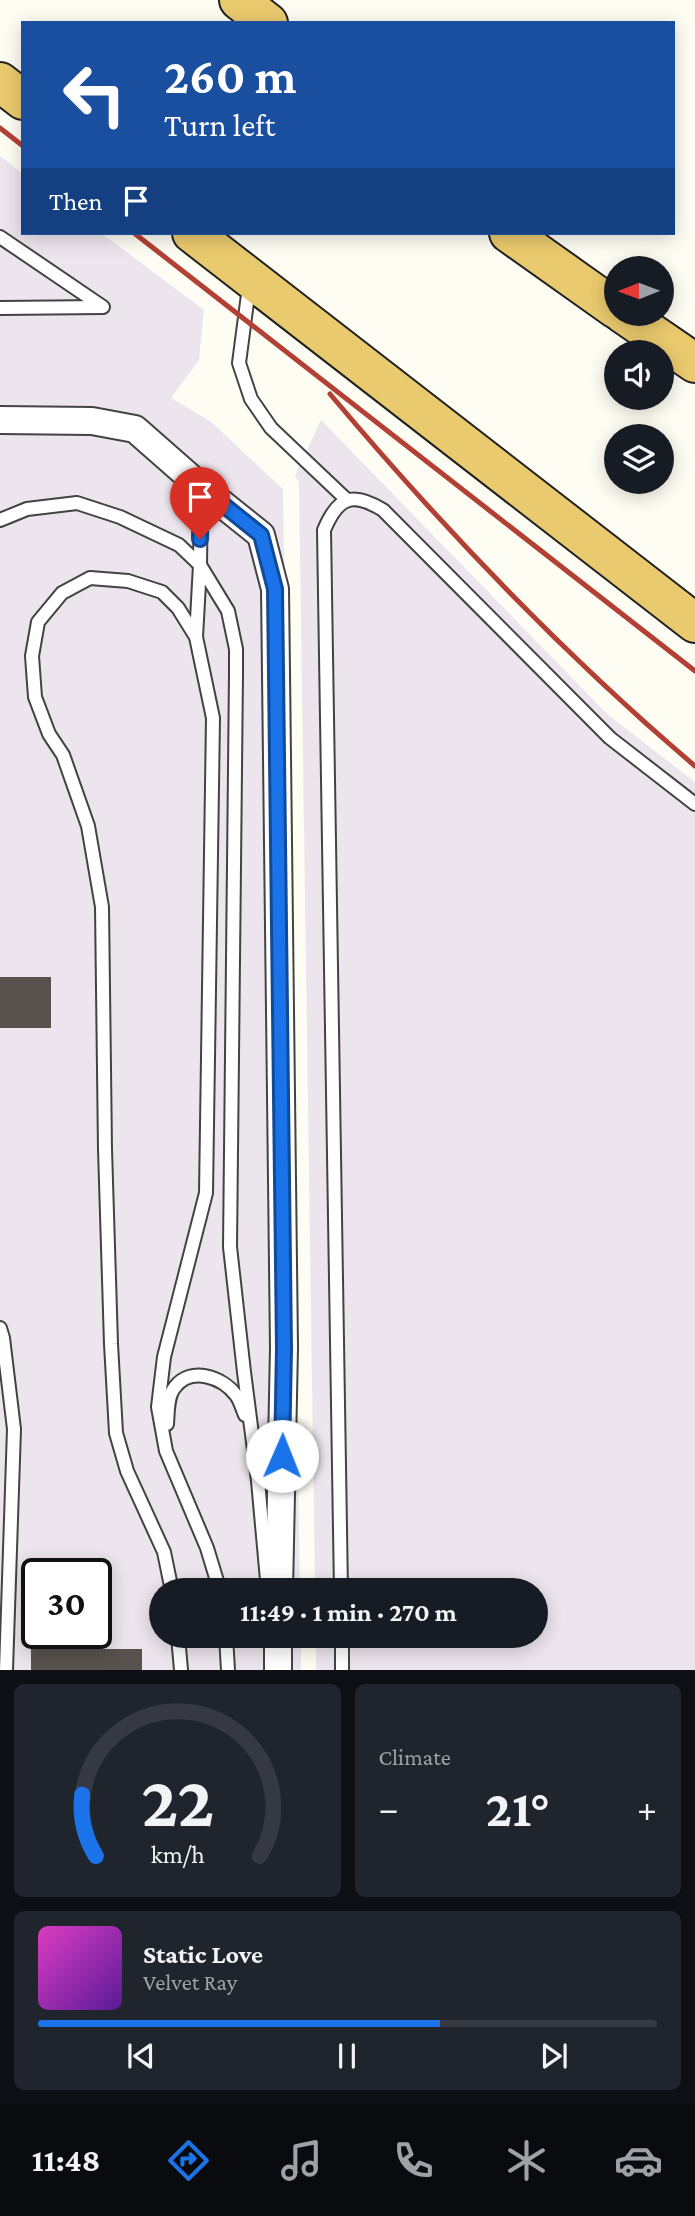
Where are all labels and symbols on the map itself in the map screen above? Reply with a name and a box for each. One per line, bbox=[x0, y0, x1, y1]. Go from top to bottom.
north arrow bbox=[604, 256, 674, 326]
pin bbox=[170, 467, 230, 539]
position arrow bbox=[245, 1419, 319, 1493]
speed limit sign: 30 bbox=[21, 1558, 112, 1649]

